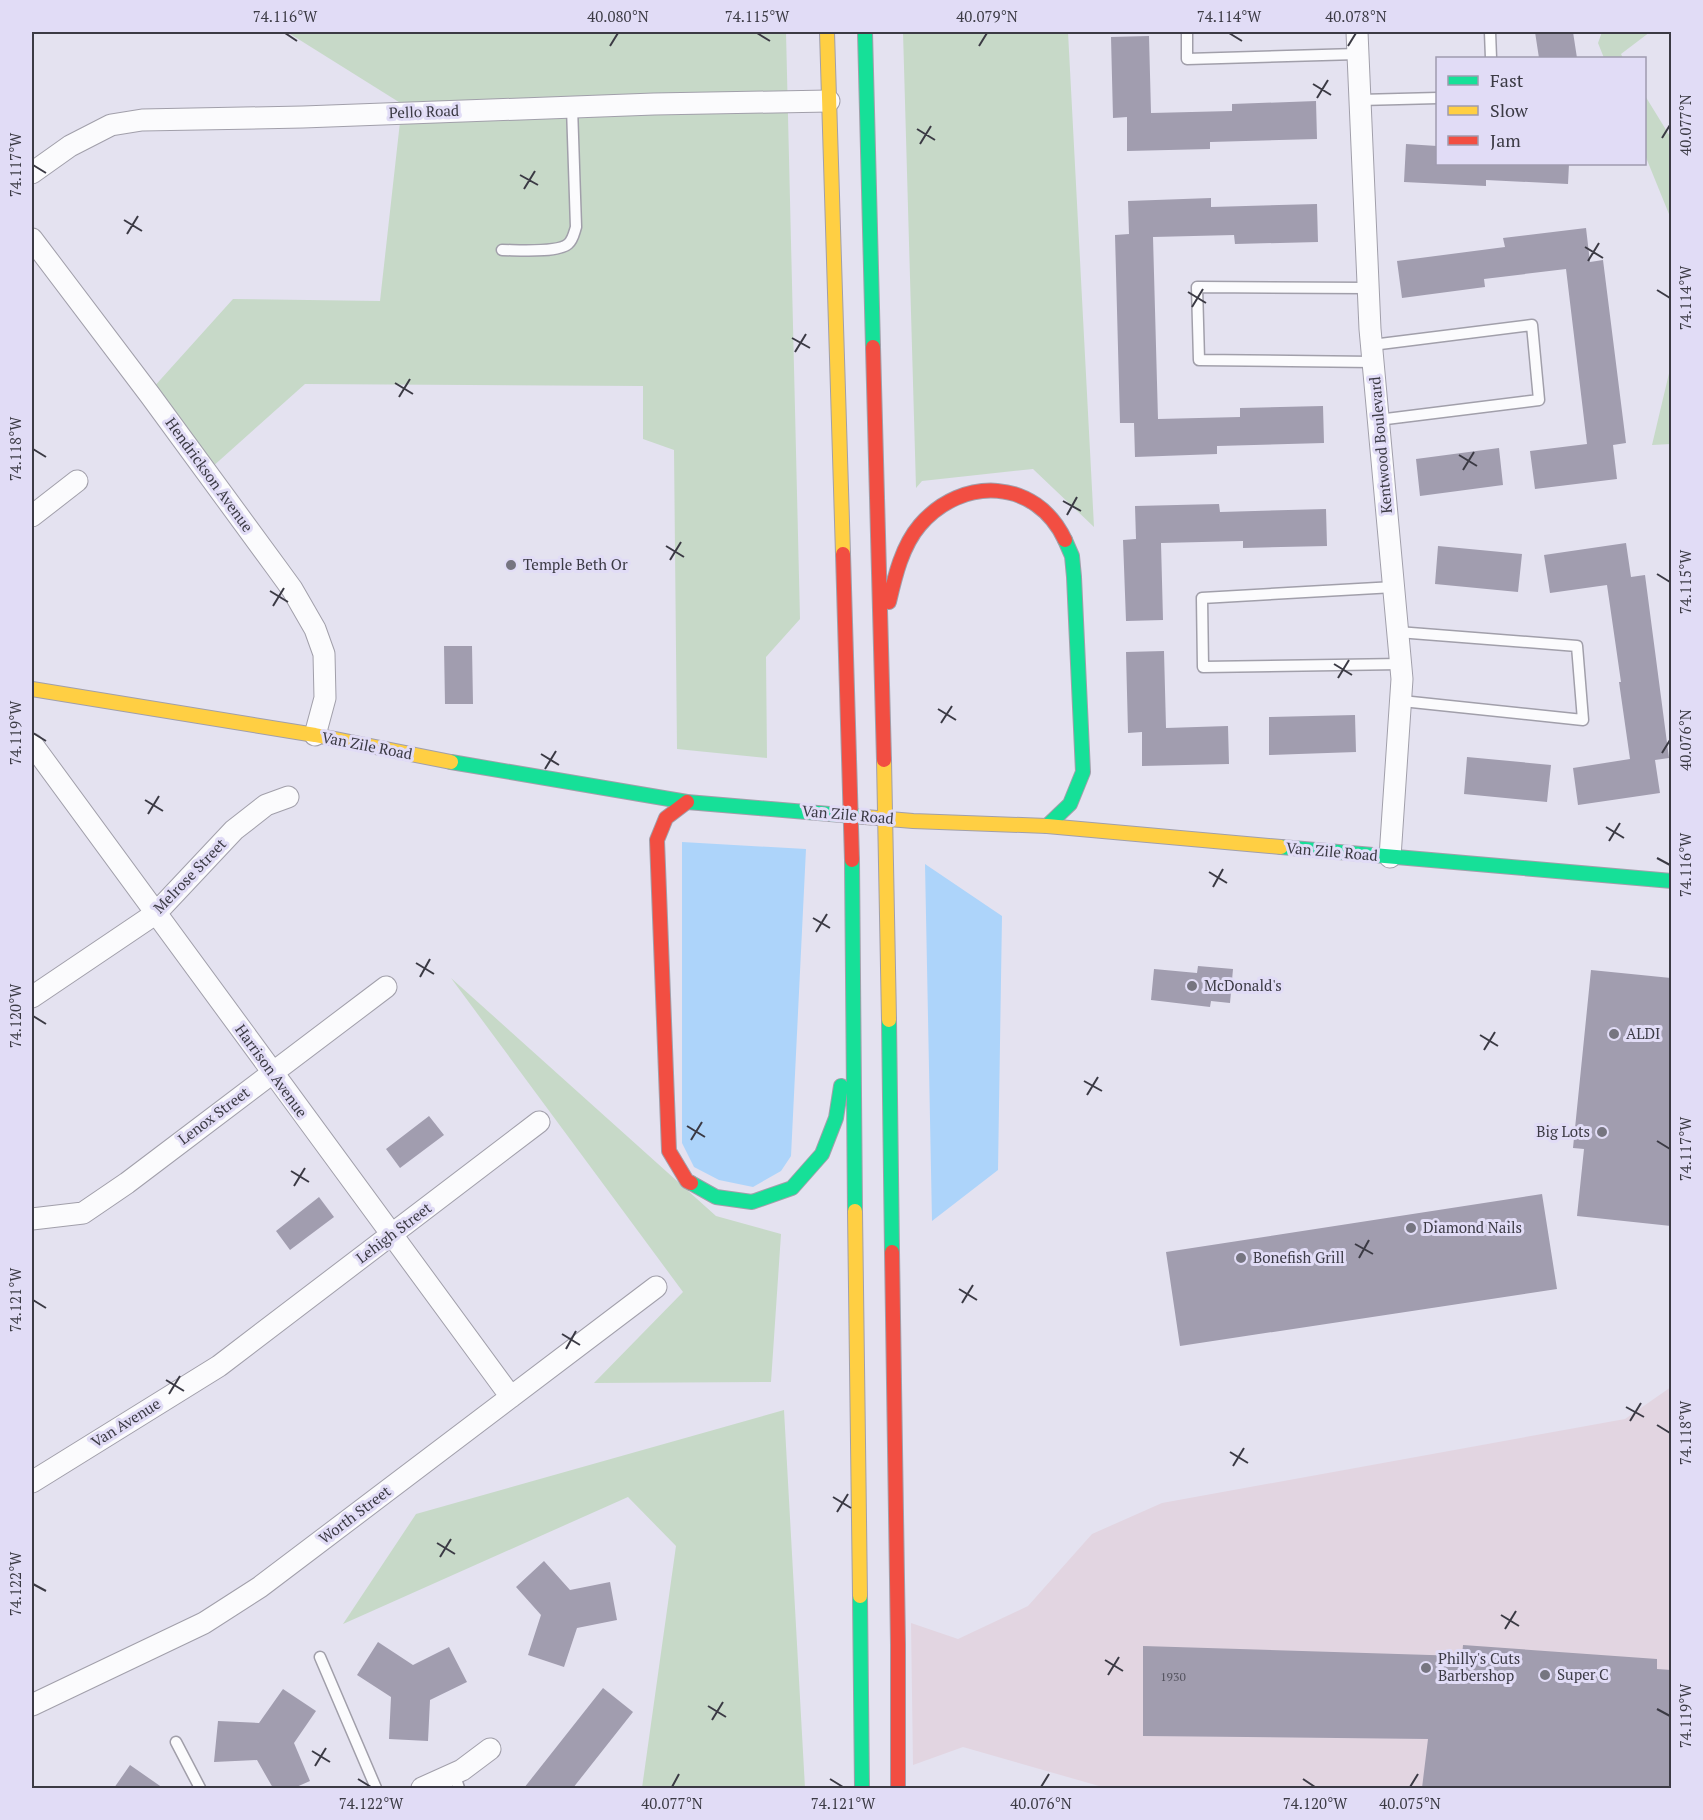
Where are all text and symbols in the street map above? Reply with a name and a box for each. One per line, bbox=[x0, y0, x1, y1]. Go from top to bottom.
text: 74.116°W bbox=[253, 6, 318, 26]
text: 40.080°N bbox=[587, 6, 649, 26]
text: 74.115°W bbox=[725, 6, 790, 26]
text: 40.079°N bbox=[956, 6, 1018, 26]
text: 74.114°W bbox=[1197, 6, 1262, 26]
text: 40.078°N bbox=[1325, 6, 1387, 26]
legend bbox=[1436, 57, 1646, 165]
text: Fast bbox=[1490, 68, 1524, 92]
text: 40.077°N bbox=[1675, 94, 1695, 156]
text: Slow bbox=[1490, 98, 1529, 122]
street label: Pello Road bbox=[388, 100, 460, 122]
text: Jam bbox=[1490, 128, 1521, 152]
text: 74.117°W bbox=[5, 132, 25, 197]
text: 74.114°W bbox=[1675, 265, 1695, 330]
street label: Kentwood Boulevard bbox=[1364, 376, 1396, 514]
street label: Hendrickson Avenue bbox=[161, 413, 258, 536]
text: 74.118°W bbox=[5, 416, 25, 481]
text: 74.115°W bbox=[1675, 549, 1695, 614]
place label: Temple Beth Or bbox=[523, 554, 628, 574]
marker: Temple Beth Or bbox=[504, 558, 518, 572]
text: 74.119°W bbox=[5, 700, 25, 765]
text: 40.076°N bbox=[1675, 709, 1695, 771]
street label: Van Zile Road bbox=[320, 726, 414, 764]
street label: Van Zile Road bbox=[801, 800, 895, 828]
text: 74.116°W bbox=[1675, 832, 1695, 897]
street label: Melrose Street bbox=[148, 833, 230, 917]
street label: Van Zile Road bbox=[1285, 837, 1379, 865]
place label: McDonald's bbox=[1204, 975, 1282, 995]
marker: McDonald's bbox=[1185, 979, 1199, 993]
text: 74.120°W bbox=[5, 983, 25, 1048]
street label: Harrison Avenue bbox=[231, 1020, 312, 1121]
place label: ALDI bbox=[1626, 1023, 1660, 1043]
marker: ALDI bbox=[1607, 1027, 1621, 1041]
street label: Lenox Street bbox=[174, 1082, 253, 1149]
text: 74.117°W bbox=[1675, 1116, 1695, 1181]
place label: Big Lots bbox=[1536, 1121, 1590, 1141]
marker: Big Lots bbox=[1595, 1125, 1609, 1139]
street label: Lehigh Street bbox=[352, 1197, 435, 1267]
place label: Diamond Nails bbox=[1423, 1217, 1522, 1237]
marker: Diamond Nails bbox=[1404, 1221, 1418, 1235]
place label: Bonefish Grill bbox=[1253, 1247, 1345, 1267]
marker: Bonefish Grill bbox=[1234, 1251, 1248, 1265]
text: 74.121°W bbox=[5, 1267, 25, 1332]
street label: Van Avenue bbox=[87, 1393, 164, 1451]
text: 74.118°W bbox=[1675, 1400, 1695, 1465]
street label: Worth Street bbox=[314, 1480, 395, 1548]
text: 74.122°W bbox=[5, 1551, 25, 1616]
place label: Philly's Cuts Barbershop bbox=[1438, 1648, 1520, 1685]
marker: Philly's Cuts Barbershop bbox=[1419, 1661, 1433, 1675]
place label: Super C bbox=[1557, 1664, 1609, 1684]
marker: Super C bbox=[1538, 1668, 1552, 1682]
house number: 1930 bbox=[1160, 1669, 1186, 1684]
text: 74.119°W bbox=[1675, 1683, 1695, 1748]
text: 74.122°W bbox=[339, 1793, 404, 1813]
text: 40.077°N bbox=[641, 1793, 703, 1813]
text: 74.121°W bbox=[811, 1793, 876, 1813]
text: 40.076°N bbox=[1010, 1793, 1072, 1813]
text: 74.120°W bbox=[1283, 1793, 1348, 1813]
text: 40.075°N bbox=[1379, 1793, 1441, 1813]

